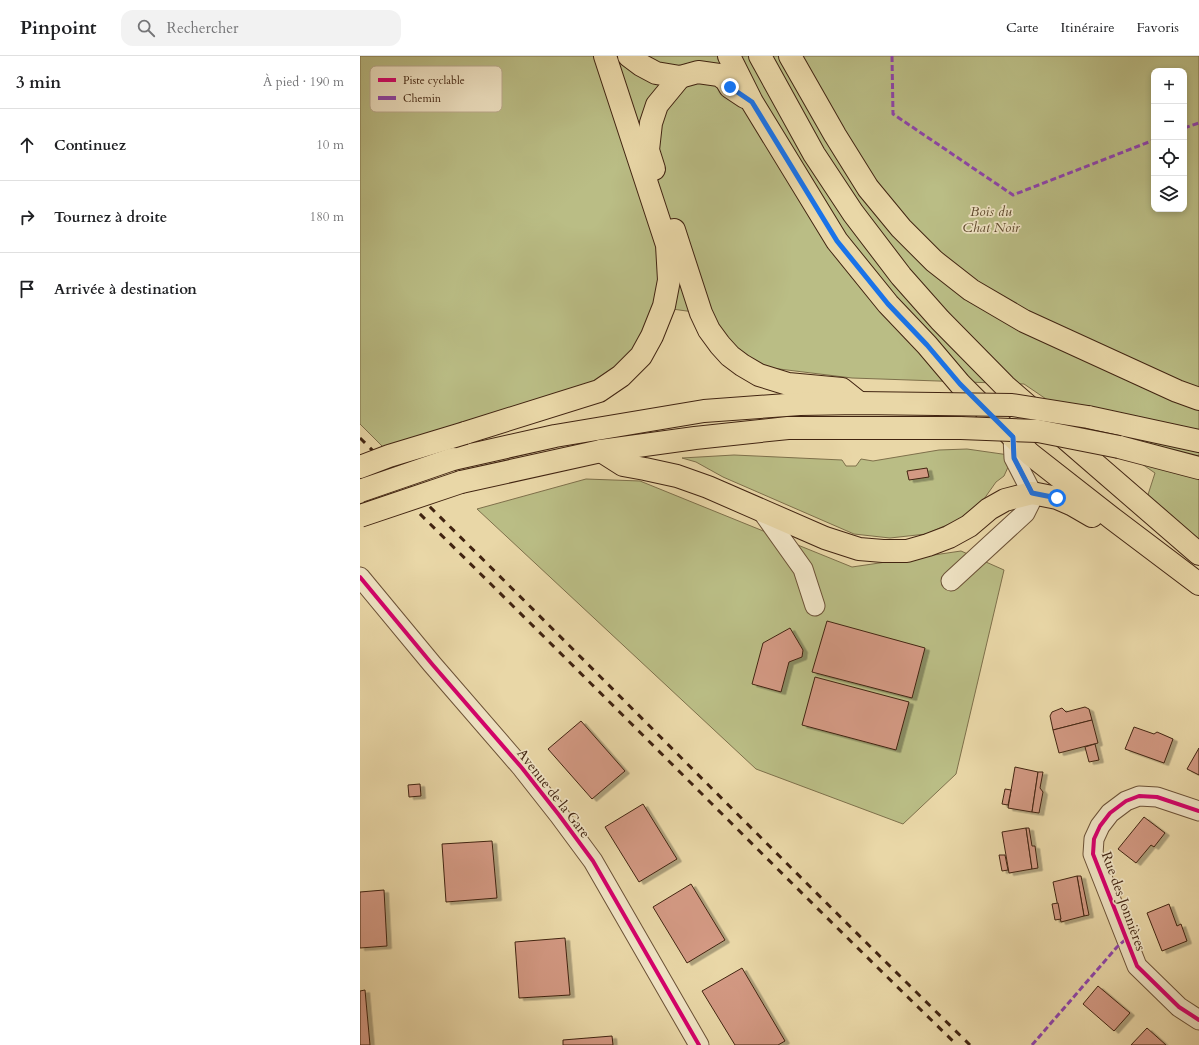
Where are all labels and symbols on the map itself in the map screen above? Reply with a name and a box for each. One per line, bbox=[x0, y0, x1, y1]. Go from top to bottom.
legend bbox=[370, 66, 502, 112]
text: Piste cyclable bbox=[403, 73, 465, 88]
route end bbox=[721, 78, 739, 96]
text: Chemin bbox=[403, 91, 442, 106]
park label: Bois du Chat Noir bbox=[962, 202, 1020, 237]
route start bbox=[1048, 489, 1066, 507]
street label: Avenue de la Gare bbox=[513, 745, 595, 842]
street label: Rue des Jonnières bbox=[1097, 849, 1150, 954]

